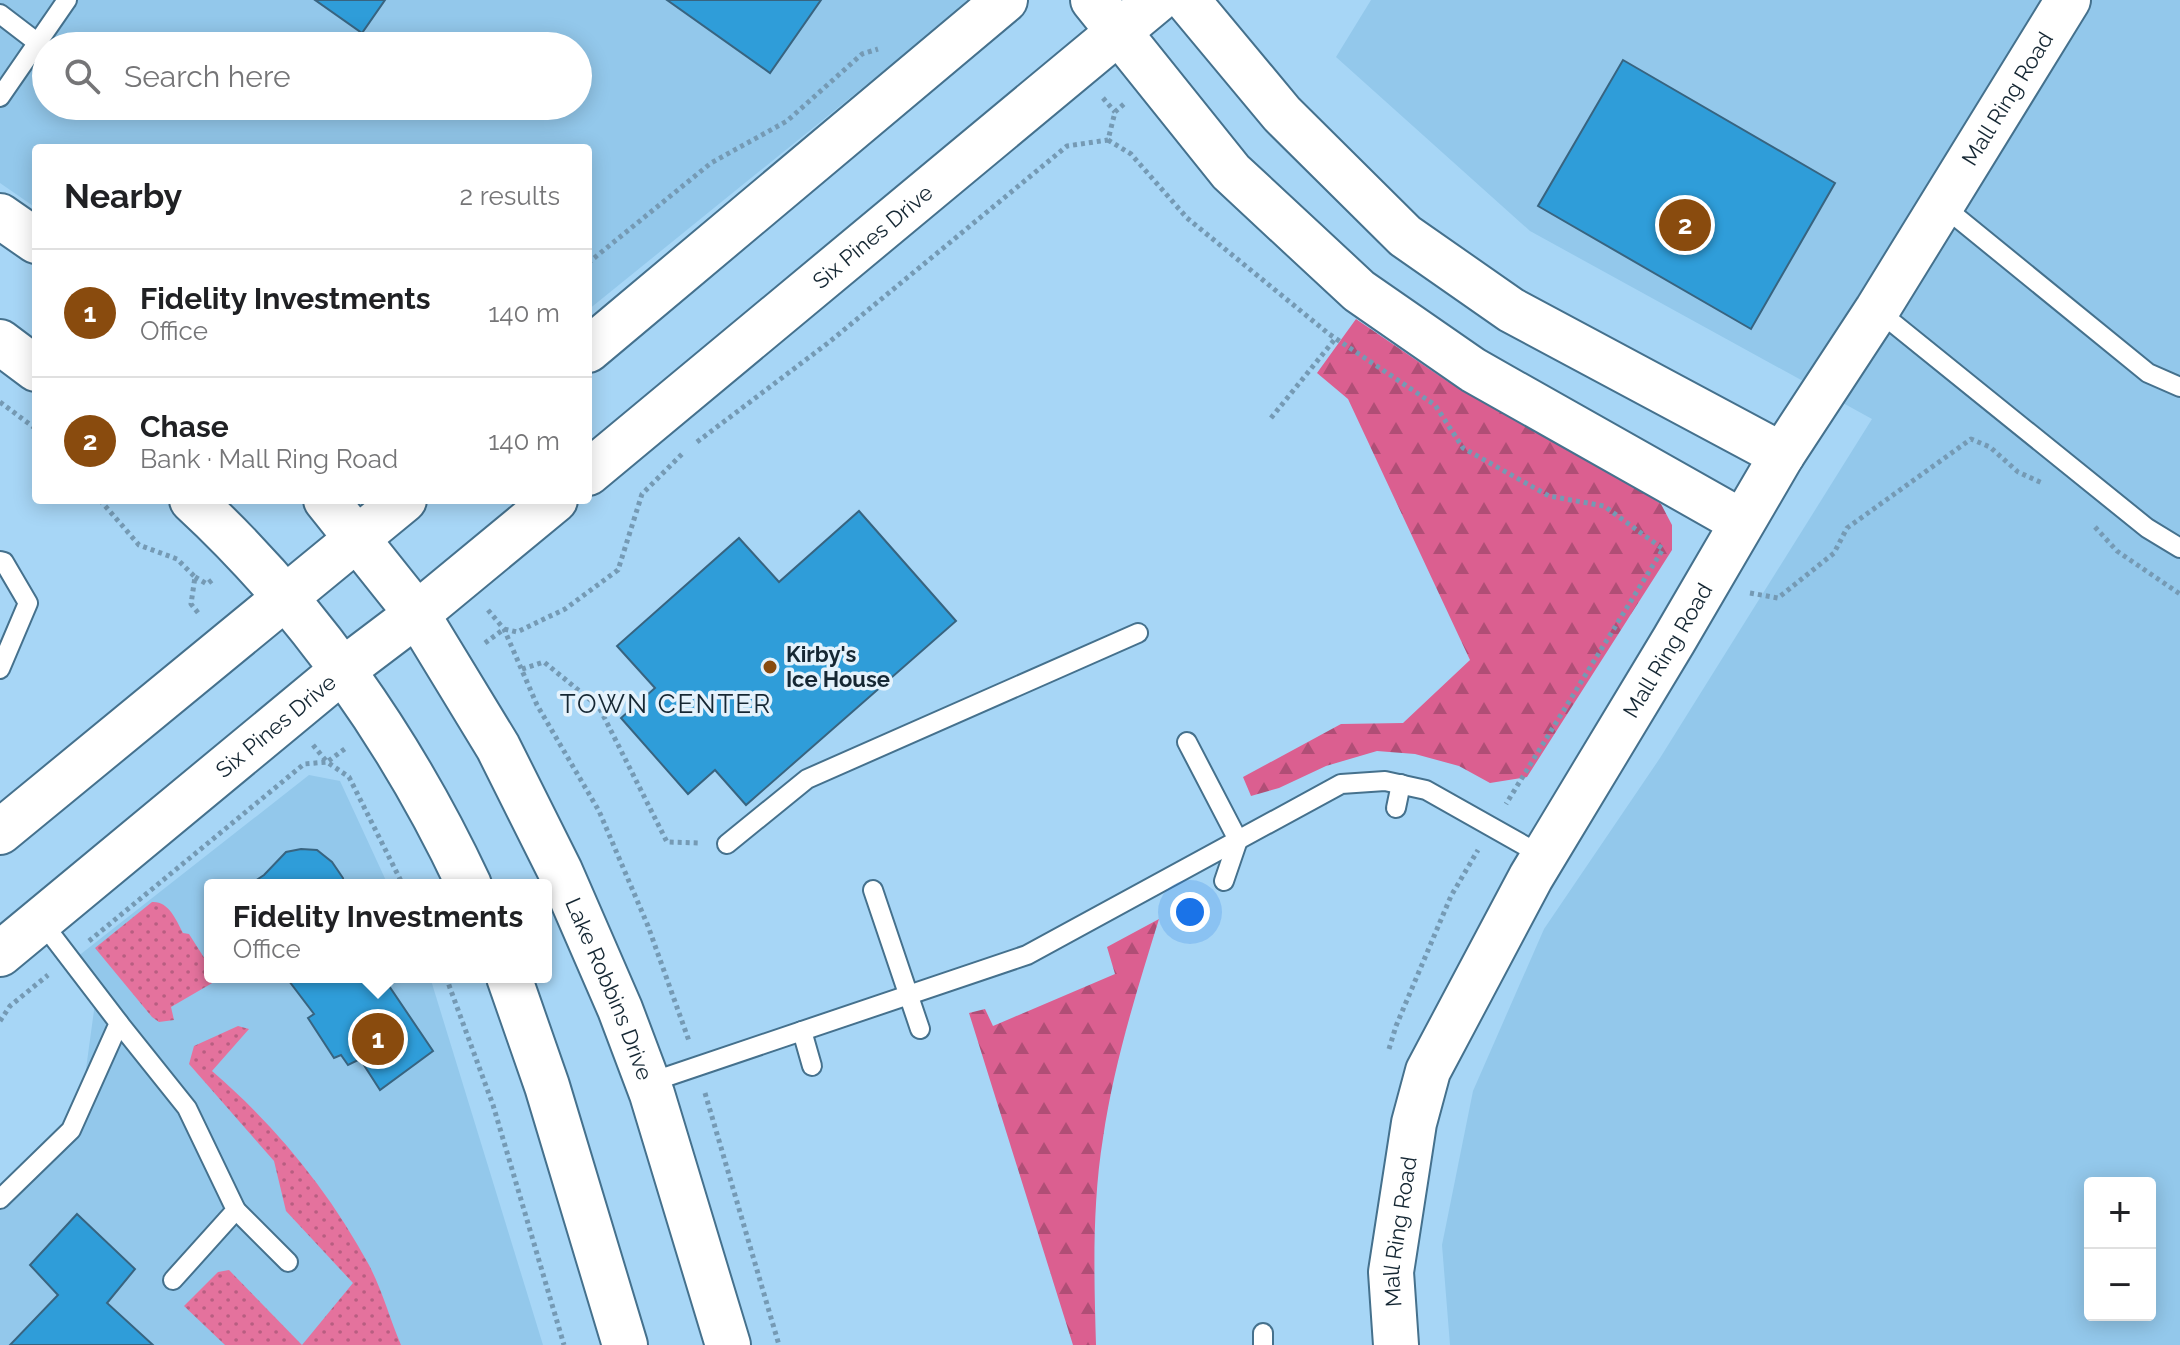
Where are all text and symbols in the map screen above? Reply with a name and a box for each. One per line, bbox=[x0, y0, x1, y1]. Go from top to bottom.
street label: Mall Ring Road bbox=[1956, 27, 2058, 170]
search box bbox=[32, 32, 592, 120]
icon: search bbox=[60, 54, 104, 98]
text: Search here bbox=[124, 59, 291, 94]
text: Nearby bbox=[64, 176, 182, 216]
street label: Six Pines Drive bbox=[807, 179, 938, 294]
text: 2 results bbox=[460, 181, 560, 211]
pin: 2 bbox=[1659, 195, 1711, 255]
text: Fidelity Investments bbox=[140, 281, 431, 316]
text: 1 bbox=[84, 298, 96, 328]
text: 140 m bbox=[488, 298, 560, 328]
text: Office bbox=[140, 316, 208, 346]
text: Chase bbox=[140, 409, 229, 444]
text: 2 bbox=[83, 426, 97, 456]
text: 140 m bbox=[488, 426, 560, 456]
text: Bank · Mall Ring Road bbox=[140, 444, 398, 474]
street label: Mall Ring Road bbox=[1617, 578, 1717, 722]
place label: Kirby's Ice House bbox=[786, 641, 890, 692]
marker: Kirby's Ice House bbox=[761, 658, 779, 676]
street label: Six Pines Drive bbox=[210, 668, 341, 783]
district label: TOWN CENTER bbox=[560, 689, 772, 719]
popup bbox=[204, 879, 552, 983]
your location bbox=[1170, 892, 1210, 932]
street label: Lake Robbins Drive bbox=[560, 894, 659, 1084]
text: Fidelity Investments bbox=[233, 899, 523, 934]
text: Office bbox=[233, 934, 301, 964]
pin: 1 bbox=[352, 1009, 404, 1069]
street label: Mall Ring Road bbox=[1378, 1155, 1422, 1308]
map controls bbox=[2084, 1177, 2156, 1321]
button: + bbox=[2084, 1177, 2156, 1249]
button: − bbox=[2084, 1249, 2156, 1321]

